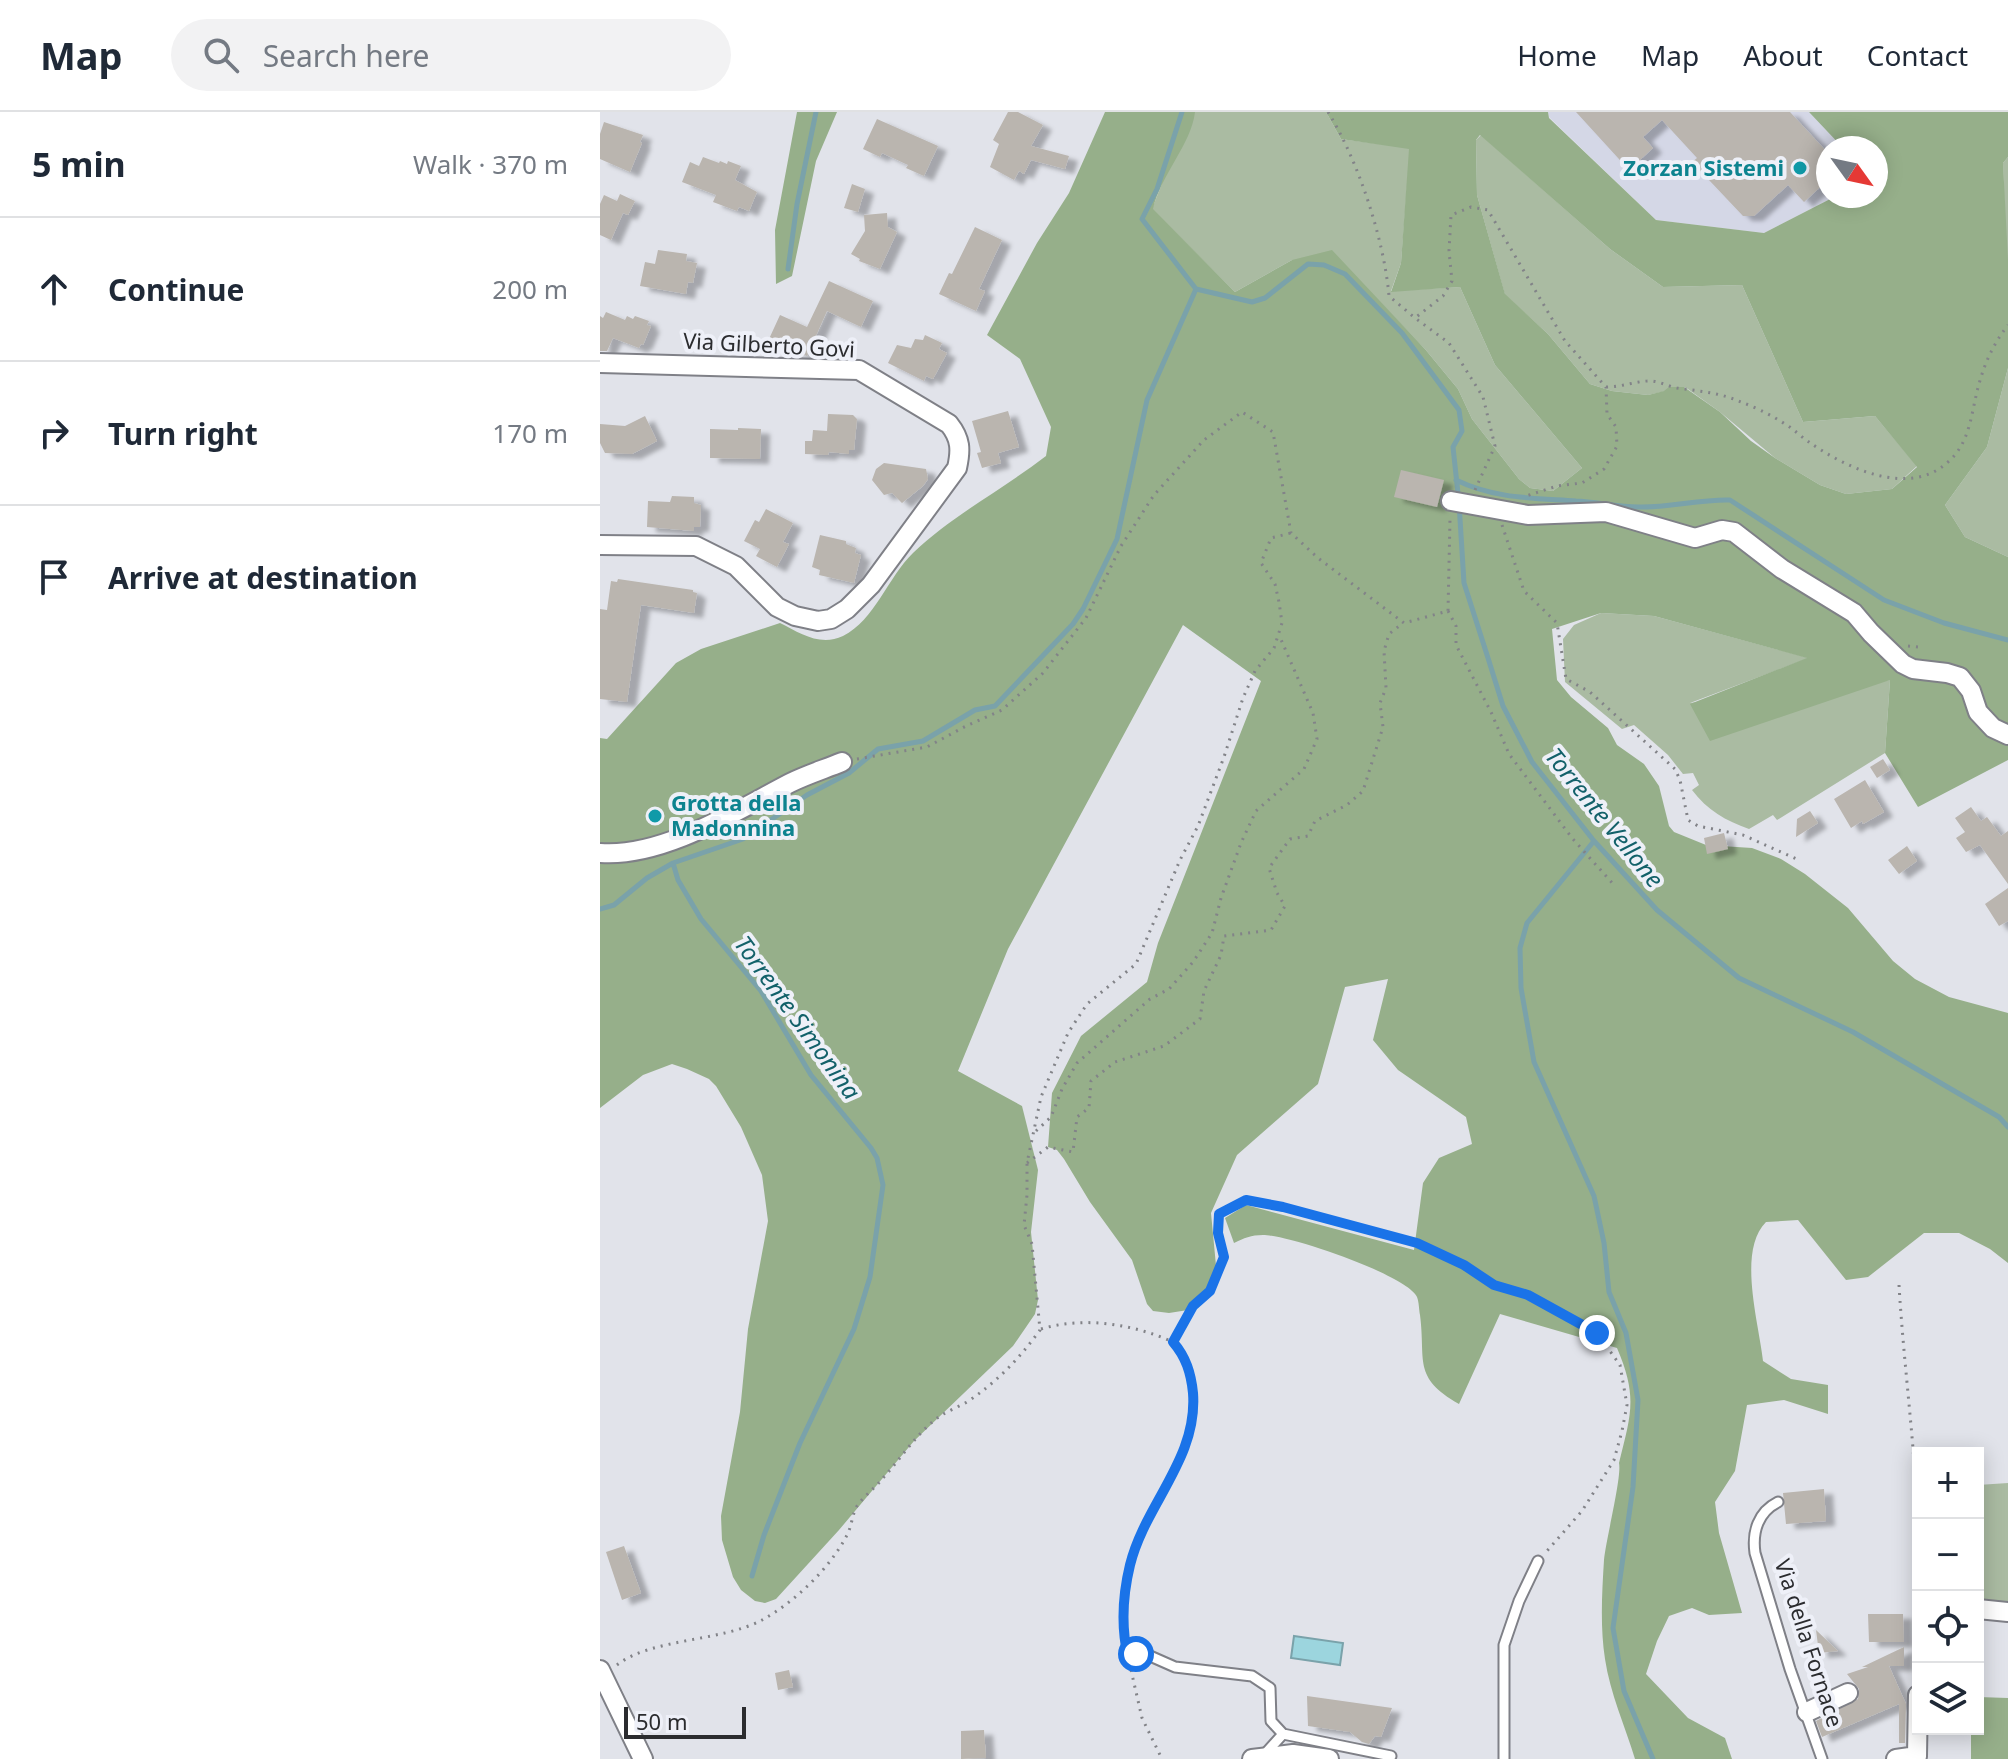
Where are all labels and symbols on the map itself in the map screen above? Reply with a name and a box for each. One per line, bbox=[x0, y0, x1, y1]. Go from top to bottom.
north arrow bbox=[1816, 136, 1888, 208]
place label: Zorzan Sistemi bbox=[1623, 152, 1784, 182]
marker: Zorzan Sistemi bbox=[1791, 159, 1809, 177]
street label: Via Gilberto Govi bbox=[682, 325, 856, 363]
water label: Torrente Vellone bbox=[1539, 740, 1672, 894]
place label: Grotta della Madonnina bbox=[671, 787, 801, 842]
marker: Grotta della Madonnina bbox=[646, 807, 664, 825]
water label: Torrente Simonina bbox=[728, 929, 869, 1106]
route end bbox=[1579, 1315, 1615, 1351]
street label: Via della Fornace bbox=[1769, 1555, 1851, 1731]
route start bbox=[1118, 1636, 1154, 1672]
scale bar bbox=[624, 1703, 746, 1739]

